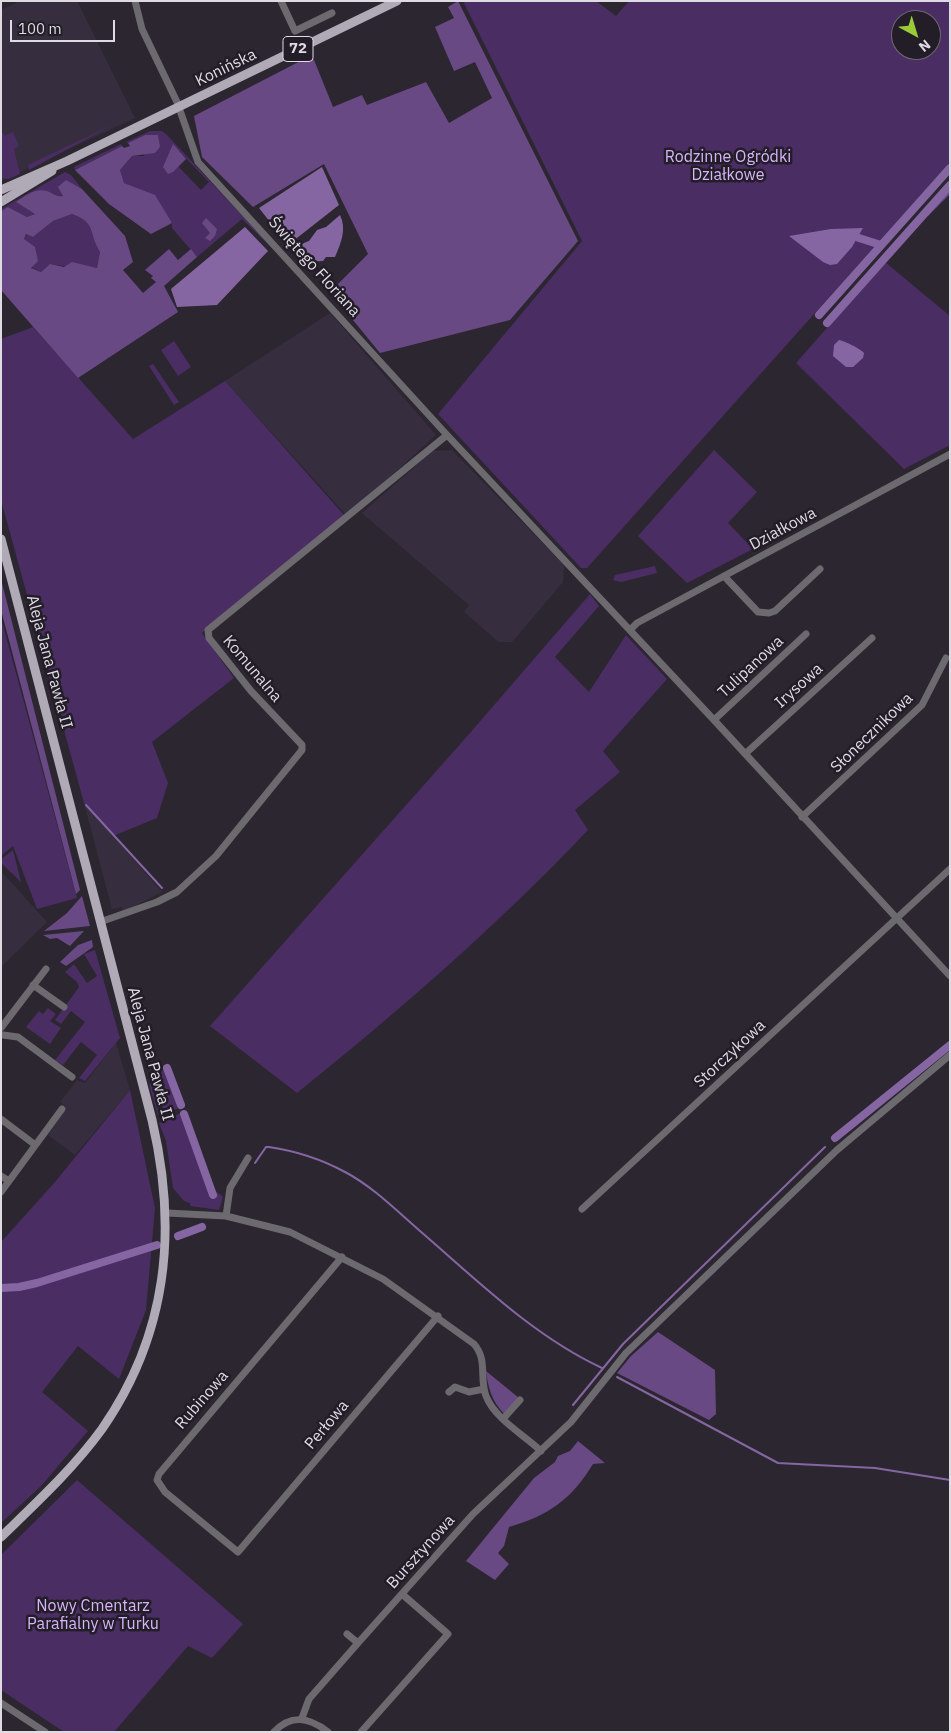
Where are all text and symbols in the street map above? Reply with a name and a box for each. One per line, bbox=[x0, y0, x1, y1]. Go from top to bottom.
scale bar bbox=[12, 10, 118, 42]
north arrow bbox=[891, 10, 941, 60]
text: 100 m bbox=[18, 19, 62, 38]
road number: 72 bbox=[283, 36, 313, 62]
text: N bbox=[915, 36, 934, 56]
street label: Konińska bbox=[192, 45, 260, 91]
park label: Rodzinne Ogródki Działkowe bbox=[665, 147, 791, 185]
street label: Świętego Floriana bbox=[264, 213, 364, 321]
street label: Działkowa bbox=[746, 503, 820, 555]
street label: Aleja Jana Pawła II bbox=[22, 593, 76, 731]
street label: Komunalna bbox=[218, 632, 286, 706]
street label: Tulipanowa bbox=[714, 632, 788, 702]
street label: Irysowa bbox=[771, 660, 827, 712]
street label: Słonecznikowa bbox=[827, 689, 917, 777]
street label: Aleja Jana Pawła II bbox=[123, 985, 177, 1123]
street label: Storczykowa bbox=[690, 1016, 770, 1092]
street label: Rubinowa bbox=[171, 1367, 233, 1433]
street label: Perłowa bbox=[301, 1397, 353, 1453]
street label: Bursztynowa bbox=[383, 1511, 459, 1593]
park label: Nowy Cmentarz Parafialny w Turku bbox=[27, 1596, 159, 1634]

